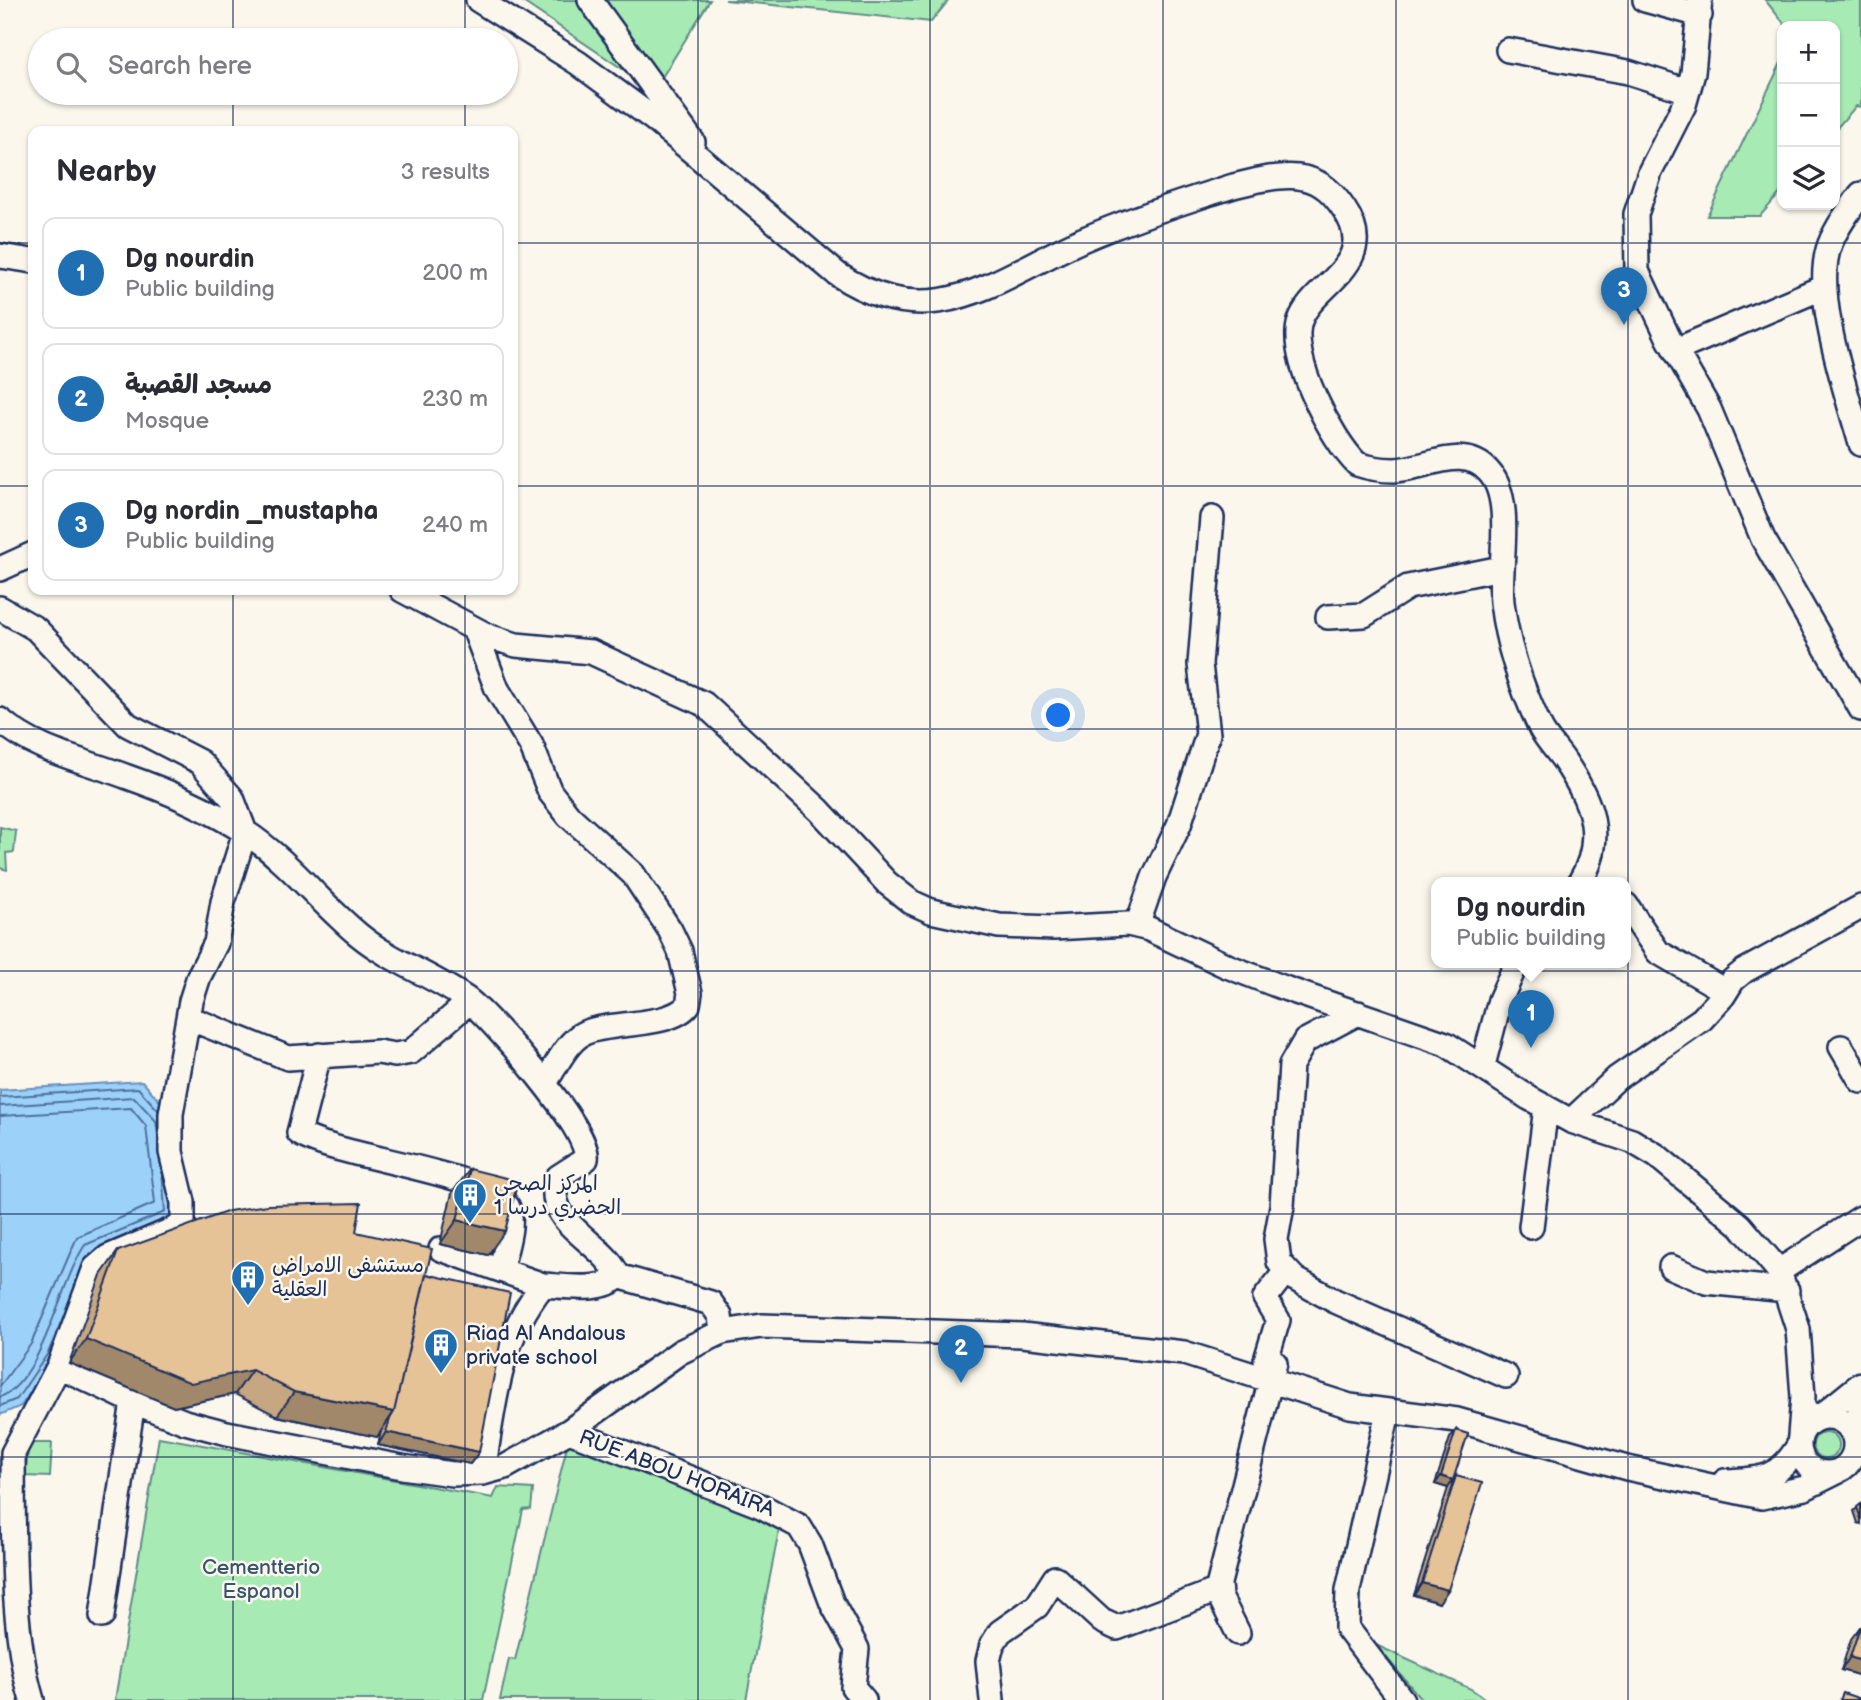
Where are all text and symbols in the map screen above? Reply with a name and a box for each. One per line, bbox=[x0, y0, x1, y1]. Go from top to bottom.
map controls bbox=[1777, 21, 1840, 210]
button: + bbox=[1777, 21, 1840, 84]
search box bbox=[28, 28, 518, 105]
icon: search bbox=[52, 48, 90, 86]
text: Search here bbox=[108, 51, 252, 82]
button: − bbox=[1777, 84, 1840, 147]
button: layers bbox=[1777, 147, 1840, 210]
text: Nearby bbox=[56, 154, 156, 190]
text: 3 results bbox=[401, 158, 490, 186]
text: Dg nourdin bbox=[125, 244, 255, 275]
text: 1 bbox=[76, 259, 86, 287]
text: 200 m bbox=[422, 259, 488, 287]
pin: 3 bbox=[1601, 267, 1647, 325]
text: Public building bbox=[125, 275, 275, 303]
text: مسجد القصبة bbox=[125, 370, 272, 401]
text: 2 bbox=[74, 385, 88, 413]
text: 230 m bbox=[422, 385, 488, 413]
text: Mosque bbox=[125, 407, 209, 435]
text: Dg nordin _mustapha bbox=[125, 496, 379, 527]
text: 3 bbox=[74, 511, 88, 539]
text: 240 m bbox=[422, 511, 488, 539]
text: Public building bbox=[125, 527, 275, 555]
your location bbox=[1041, 698, 1075, 732]
popup bbox=[1431, 877, 1631, 968]
text: Dg nourdin bbox=[1456, 893, 1586, 924]
text: Public building bbox=[1456, 924, 1606, 952]
pin: 1 bbox=[1508, 990, 1554, 1048]
place label: المركز الصحي الحضري درسا 1 bbox=[494, 1171, 621, 1222]
building icon: المركز الصحي الحضري درسا 1 bbox=[451, 1176, 489, 1225]
place label: مستشفى الامراض العقلية bbox=[272, 1253, 424, 1302]
building icon: مستشفى الامراض العقلية bbox=[229, 1258, 267, 1307]
place label: Riad Al Andalous private school bbox=[466, 1321, 626, 1370]
pin: 2 bbox=[938, 1325, 984, 1383]
building icon: Riad Al Andalous private school bbox=[422, 1326, 460, 1375]
street label: RUE ABOU HORAIRA bbox=[575, 1425, 778, 1522]
park label: Cementterio Espanol bbox=[202, 1555, 320, 1604]

